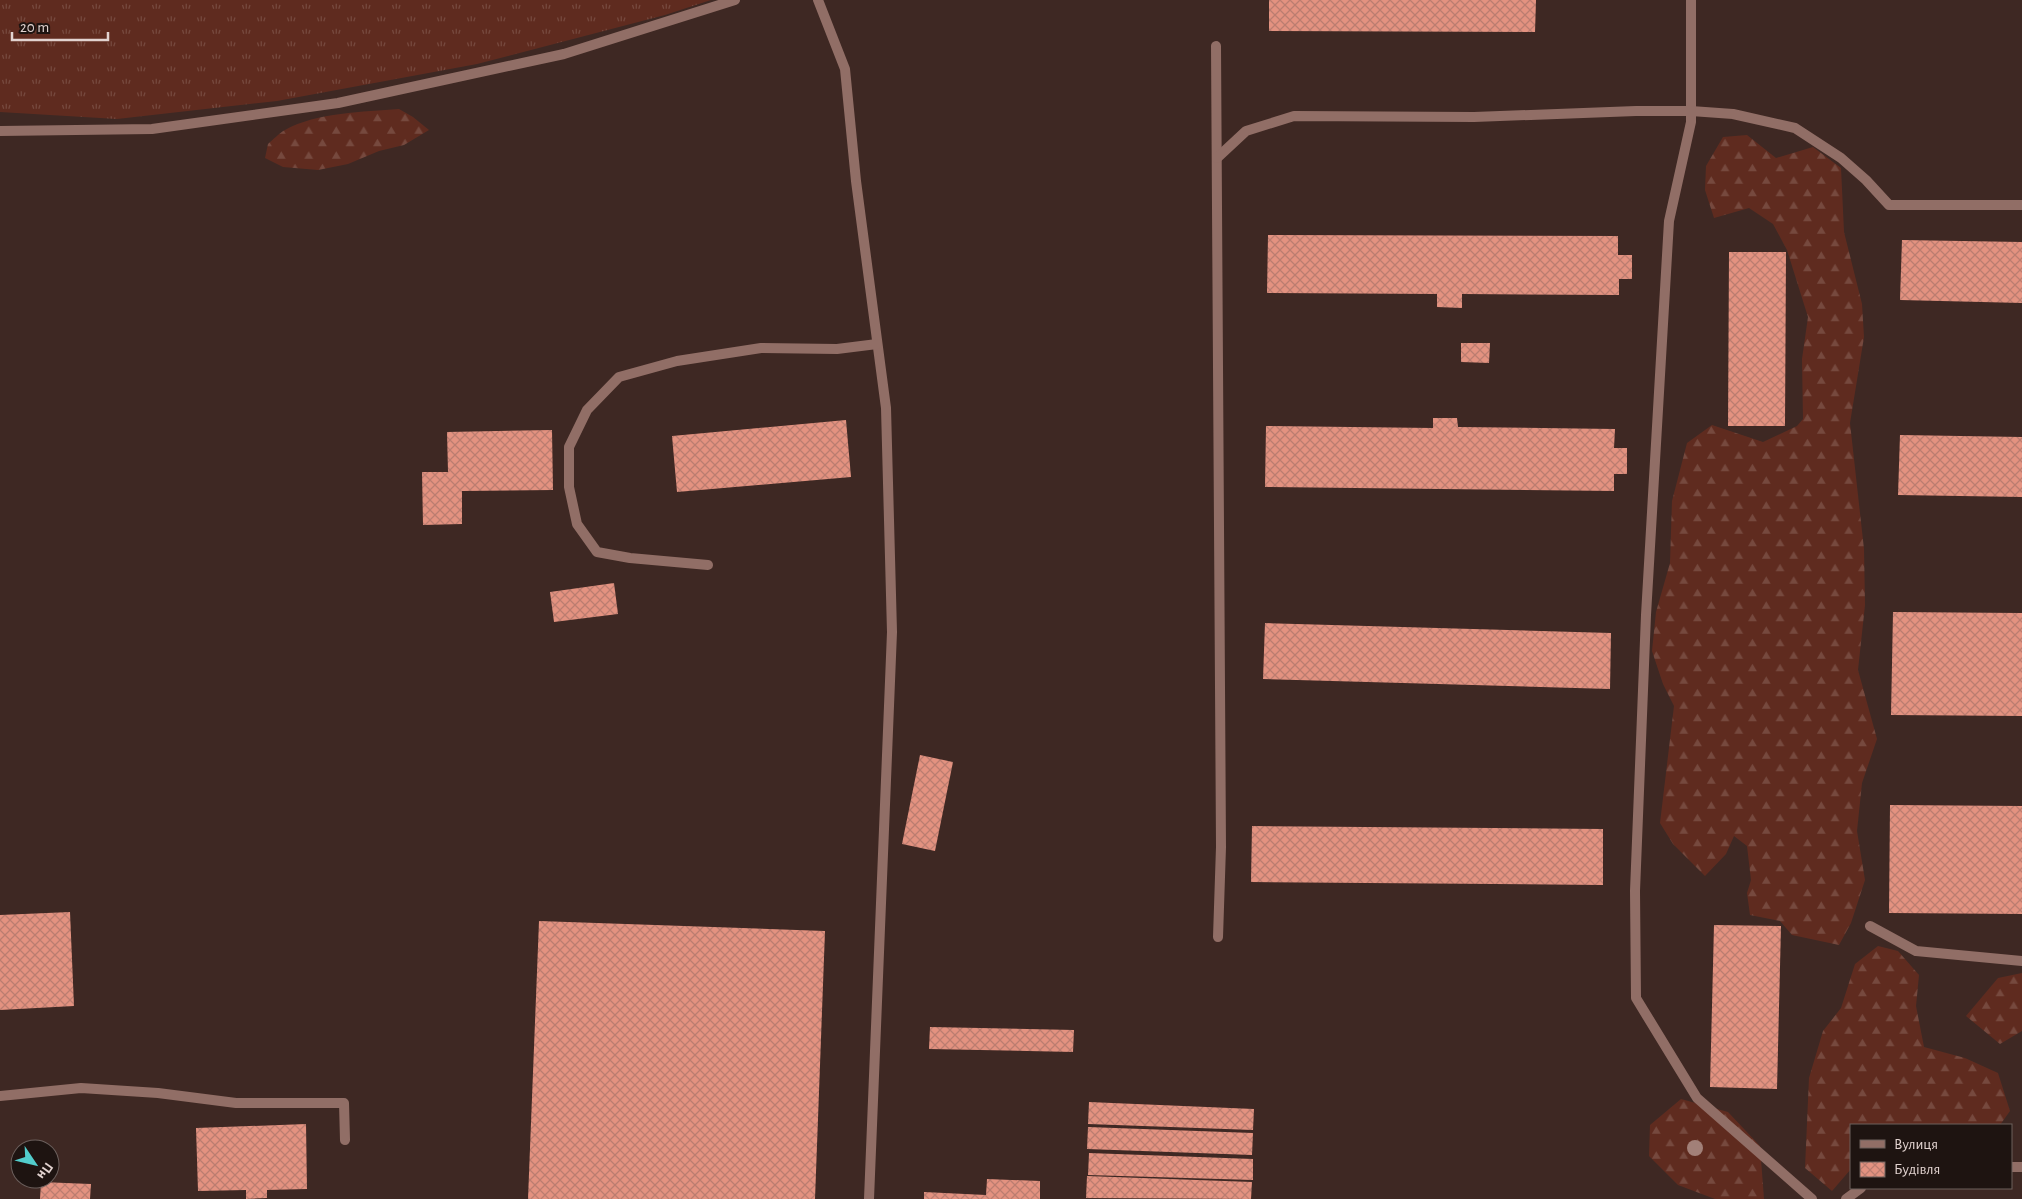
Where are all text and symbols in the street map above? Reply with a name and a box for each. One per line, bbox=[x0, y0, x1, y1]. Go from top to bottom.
scale bar bbox=[12, 10, 109, 42]
text: 20 m bbox=[20, 20, 49, 35]
legend bbox=[1850, 1124, 2012, 1189]
text: Вулиця bbox=[1894, 1137, 1938, 1152]
north arrow bbox=[10, 1139, 60, 1189]
text: Пн bbox=[34, 1160, 55, 1182]
text: Будівля bbox=[1894, 1162, 1940, 1177]

